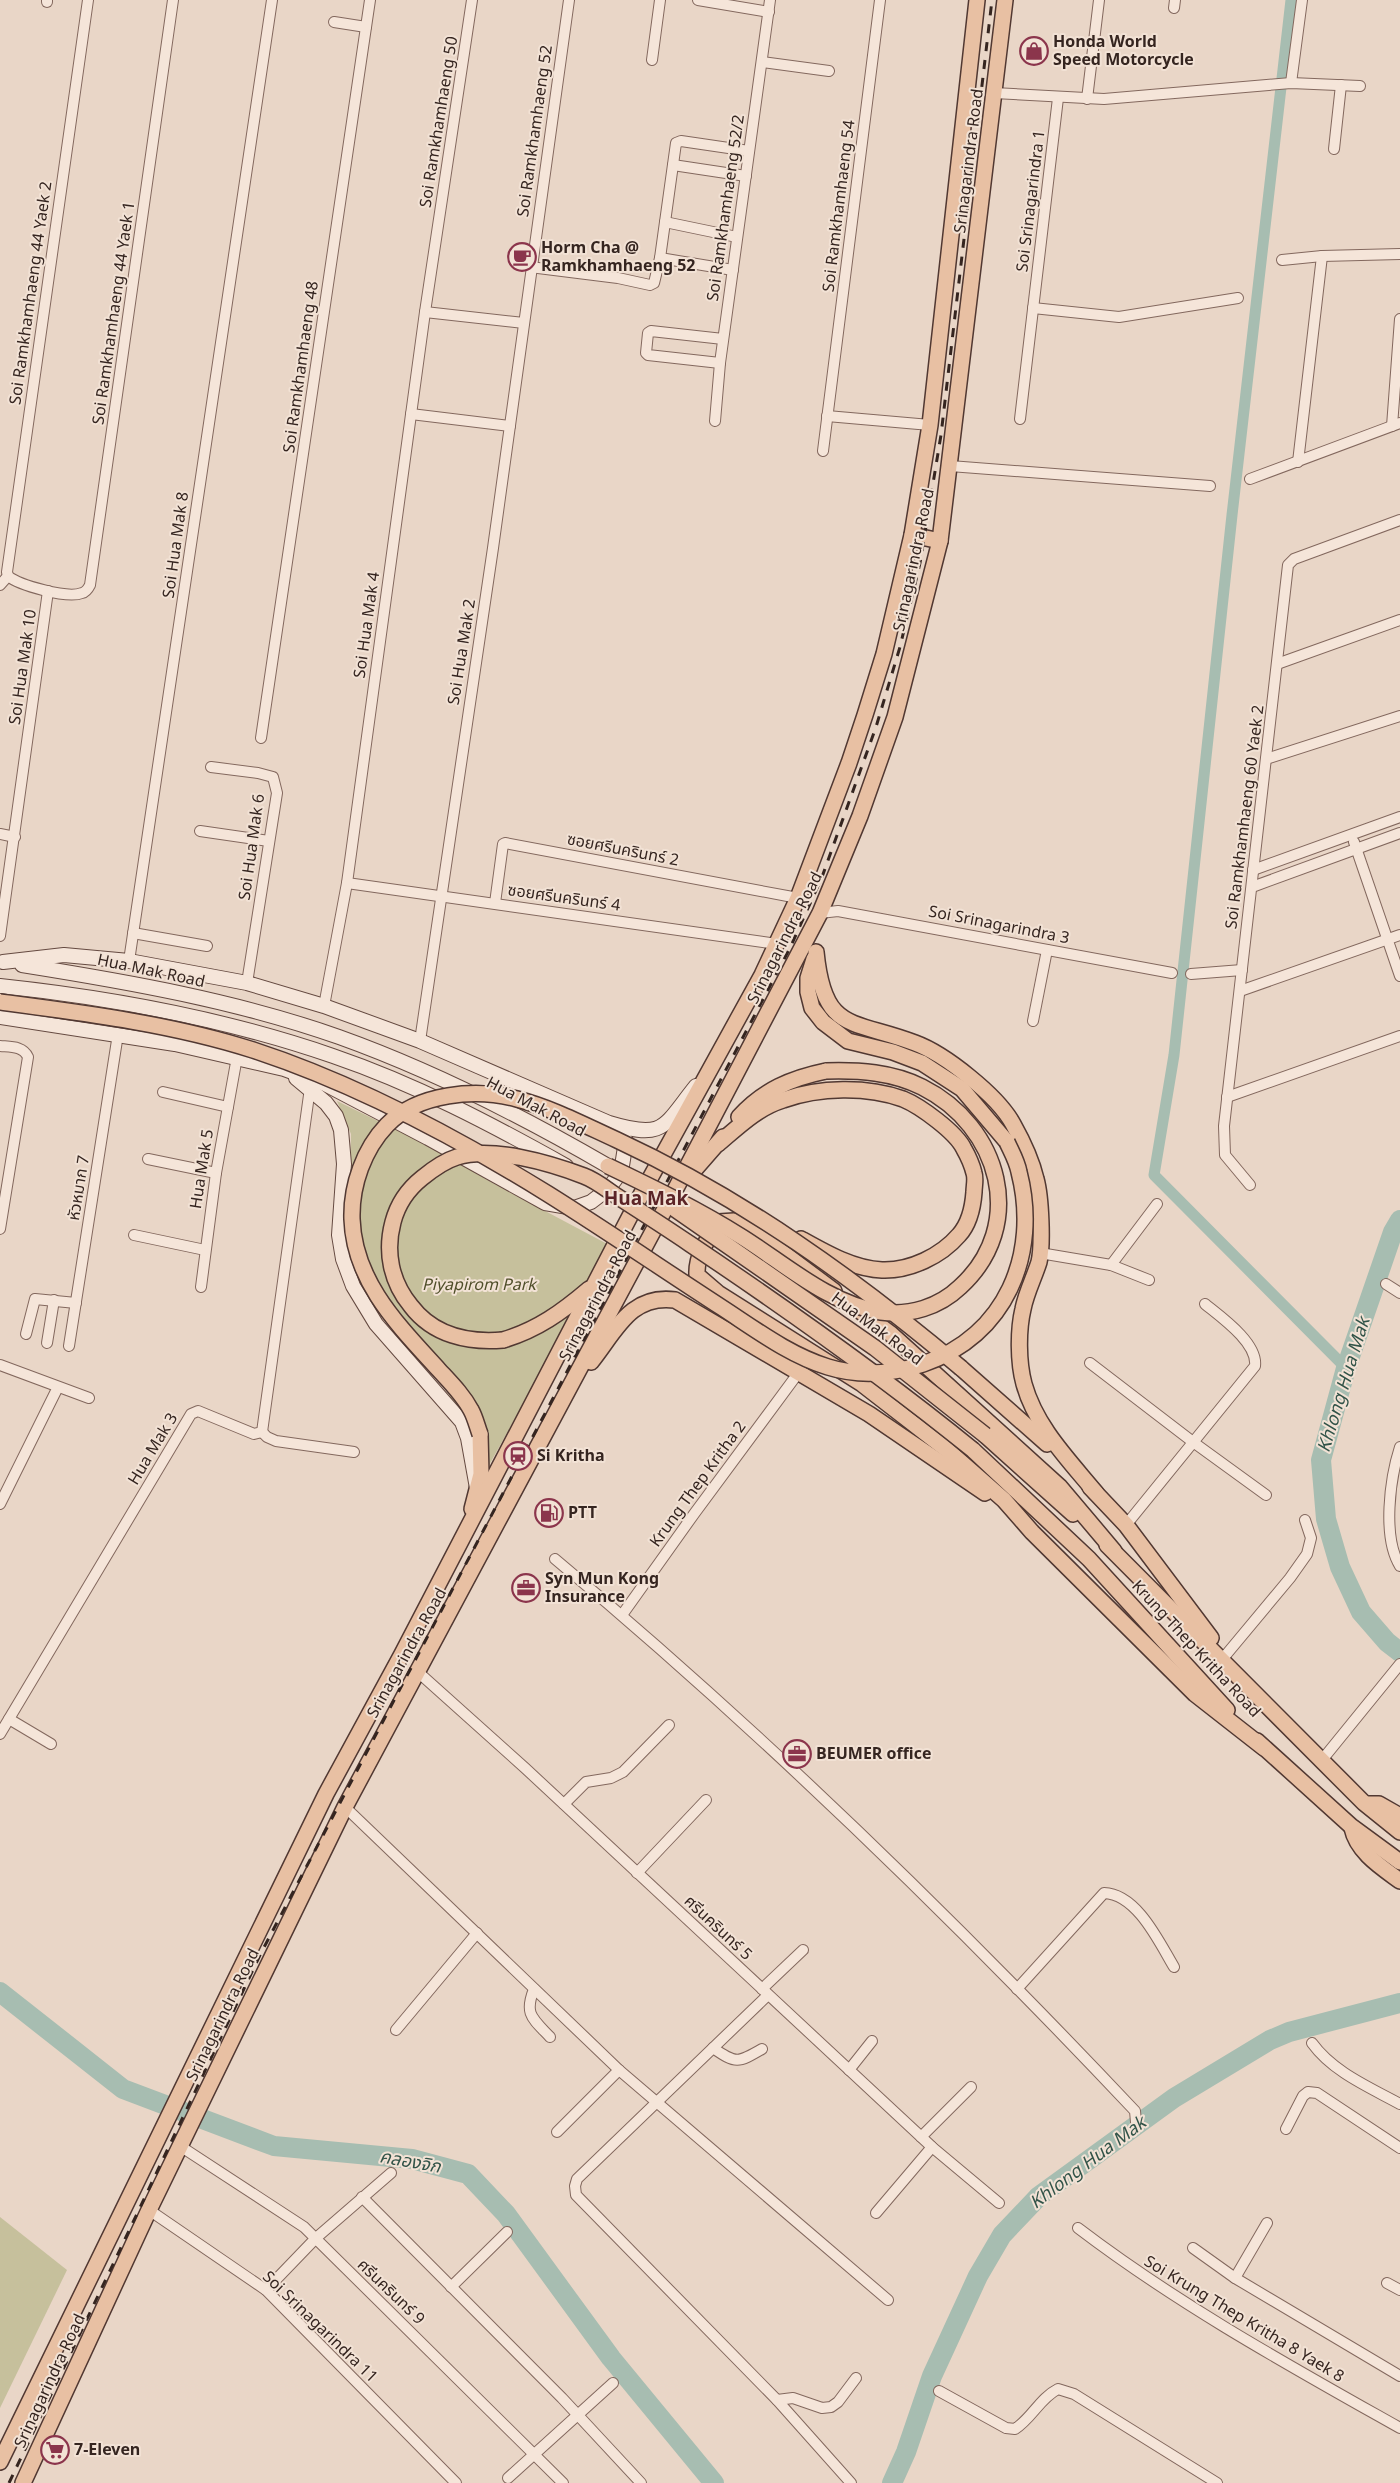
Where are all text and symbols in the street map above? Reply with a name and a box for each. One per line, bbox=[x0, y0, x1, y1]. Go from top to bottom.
place label: Honda World Speed Motorcycle bbox=[1053, 30, 1194, 72]
street label: Soi Ramkhamhaeng 50 bbox=[414, 35, 464, 209]
shop icon: Honda World Speed Motorcycle bbox=[1019, 36, 1049, 66]
street label: Soi Ramkhamhaeng 52 bbox=[511, 44, 559, 218]
street label: Srinagarindra Road bbox=[948, 87, 990, 235]
street label: Soi Ramkhamhaeng 52/2 bbox=[701, 113, 751, 303]
street label: Soi Ramkhamhaeng 54 bbox=[817, 119, 861, 293]
street label: Soi Srinagarindra 1 bbox=[1010, 129, 1052, 273]
street label: Soi Ramkhamhaeng 44 Yaek 2 bbox=[3, 180, 59, 406]
street label: Soi Ramkhamhaeng 44 Yaek 1 bbox=[86, 200, 142, 426]
place label: Horm Cha @ Ramkhamhaeng 52 bbox=[541, 236, 695, 278]
cafe icon: Horm Cha @ Ramkhamhaeng 52 bbox=[507, 242, 537, 272]
street label: Soi Ramkhamhaeng 48 bbox=[277, 280, 325, 454]
street label: Srinagarindra Road bbox=[887, 486, 941, 634]
street label: Soi Hua Mak 8 bbox=[157, 490, 195, 600]
street label: Soi Hua Mak 4 bbox=[348, 570, 386, 680]
street label: Soi Hua Mak 2 bbox=[442, 597, 482, 707]
street label: Soi Hua Mak 10 bbox=[3, 608, 43, 726]
street label: Soi Ramkhamhaeng 60 Yaek 2 bbox=[1219, 704, 1271, 930]
street label: Soi Hua Mak 6 bbox=[233, 792, 271, 902]
street label: ซอยศรีนครินทร์ 2 bbox=[565, 827, 681, 873]
street label: Srinagarindra Road bbox=[741, 868, 829, 1008]
street label: ซอยศรีนครินทร์ 4 bbox=[506, 878, 622, 918]
street label: Soi Srinagarindra 3 bbox=[927, 900, 1071, 950]
street label: Hua Mak Road bbox=[95, 948, 207, 994]
street label: Hua Mak Road bbox=[482, 1071, 590, 1143]
street label: Hua Mak 5 bbox=[184, 1127, 220, 1211]
street label: หัวหมาก 7 bbox=[62, 1154, 96, 1222]
district label: Hua Mak bbox=[604, 1185, 689, 1214]
street label: Srinagarindra Road bbox=[553, 1226, 643, 1366]
park label: Piyapirom Park bbox=[422, 1273, 538, 1297]
street label: Hua Mak Road bbox=[826, 1286, 928, 1372]
water label: Khlong Hua Mak bbox=[1311, 1312, 1378, 1456]
street label: Hua Mak 3 bbox=[122, 1408, 184, 1490]
street label: Krung Thep Kritha 2 bbox=[644, 1416, 752, 1552]
station icon: Si Kritha bbox=[503, 1441, 533, 1471]
place label: Si Kritha bbox=[537, 1444, 605, 1468]
fuel station icon: PTT bbox=[534, 1498, 564, 1528]
place label: PTT bbox=[568, 1501, 597, 1525]
place label: Syn Mun Kong Insurance bbox=[545, 1567, 659, 1609]
office icon: Syn Mun Kong Insurance bbox=[511, 1573, 541, 1603]
street label: Krung Thep Kritha Road bbox=[1126, 1575, 1266, 1723]
street label: Srinagarindra Road bbox=[361, 1584, 453, 1722]
office icon: BEUMER office bbox=[782, 1739, 812, 1769]
place label: BEUMER office bbox=[816, 1742, 931, 1766]
street label: ศรีนครินทร์ 5 bbox=[678, 1890, 758, 1966]
street label: Srinagarindra Road bbox=[180, 1944, 266, 2086]
water label: Khlong Hua Mak bbox=[1024, 2109, 1154, 2216]
water label: คลองจิก bbox=[377, 2143, 444, 2181]
street label: Soi Krung Thep Kritha 8 Yaek 8 bbox=[1139, 2250, 1349, 2388]
street label: ศรีนครินทร์ 9 bbox=[352, 2254, 430, 2330]
street label: Soi Srinagarindra 11 bbox=[257, 2266, 383, 2388]
street label: Srinagarindra Road bbox=[8, 2310, 92, 2452]
supermarket icon: 7-Eleven bbox=[40, 2435, 70, 2465]
place label: 7-Eleven bbox=[74, 2438, 140, 2462]

